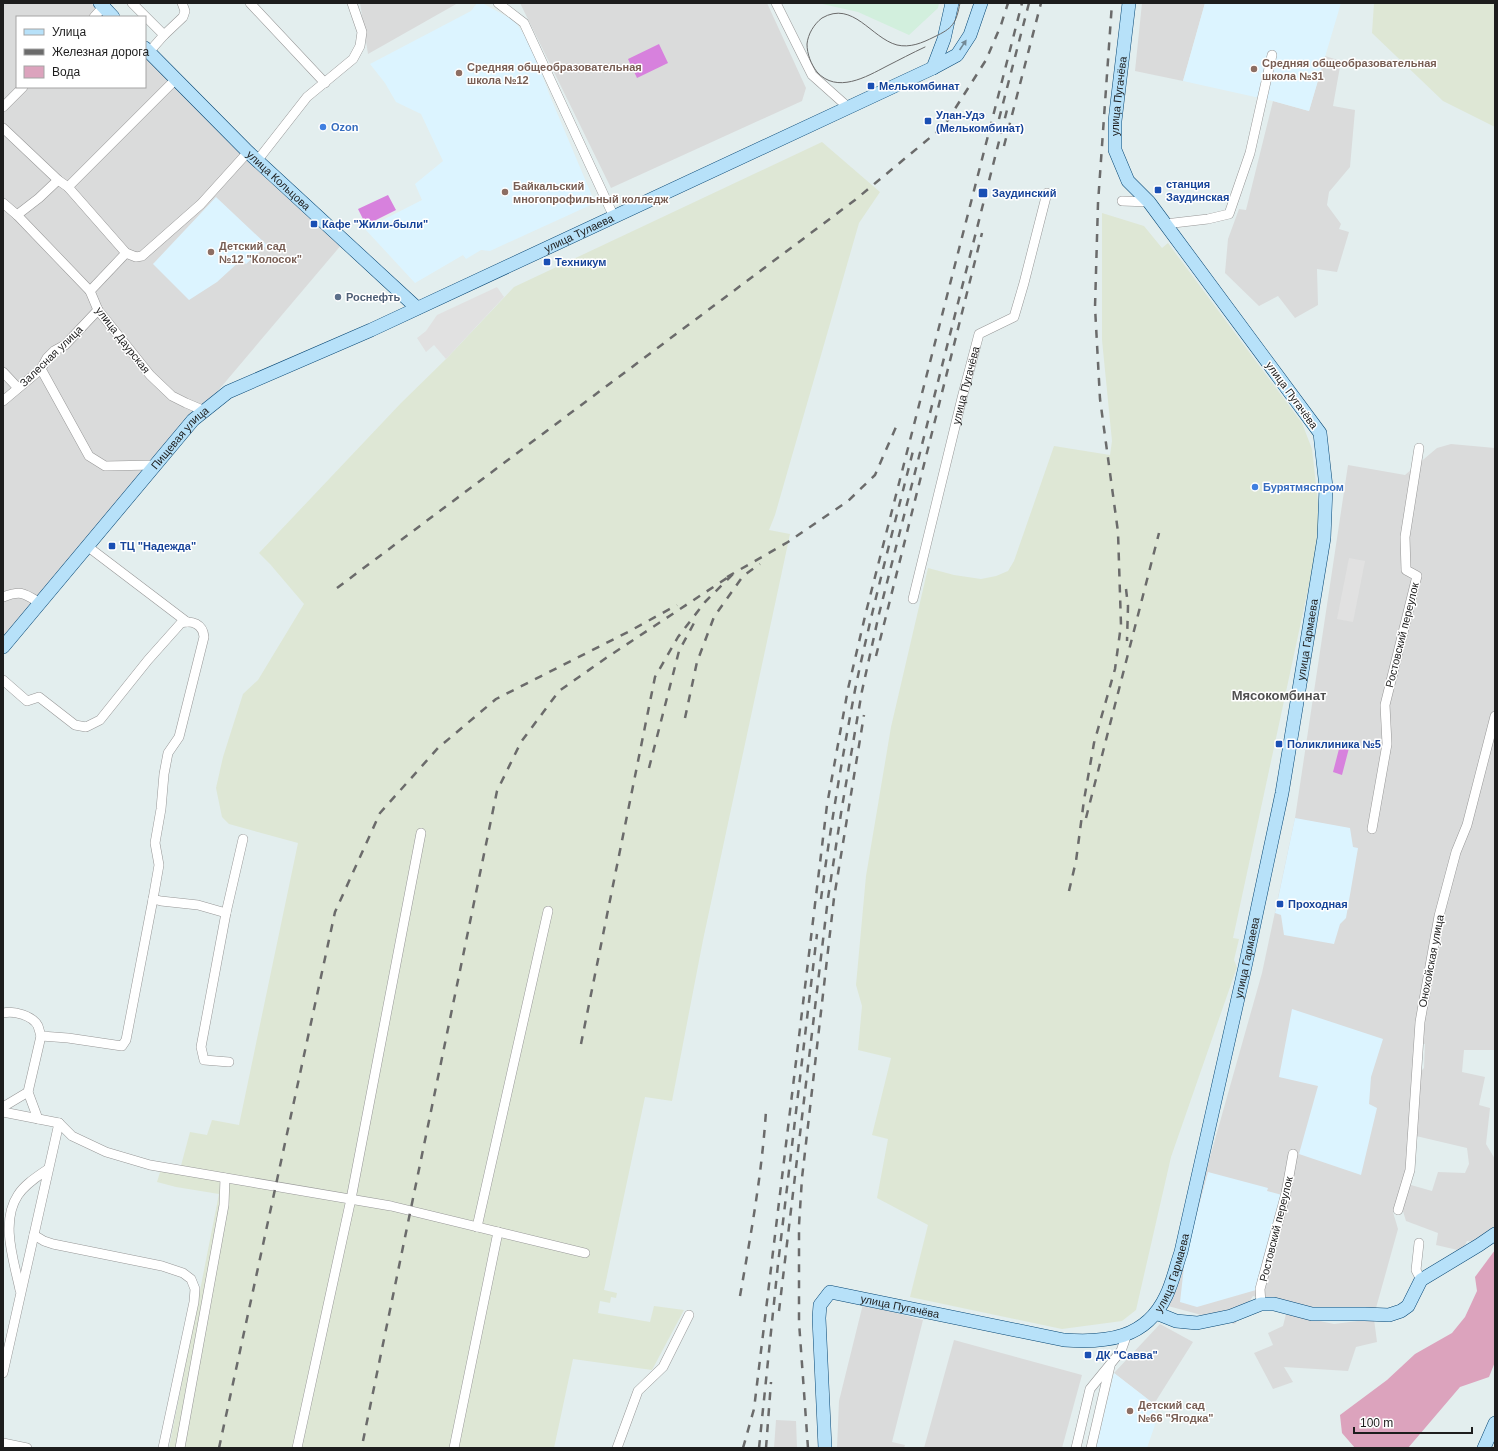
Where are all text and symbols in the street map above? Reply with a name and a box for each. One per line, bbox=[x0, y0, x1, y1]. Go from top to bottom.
legend bbox=[16, 16, 146, 88]
text: Улица bbox=[52, 25, 86, 39]
one-way arrow bbox=[959, 39, 967, 50]
text: Железная дорога bbox=[52, 45, 149, 59]
street label: улица Пугачёва bbox=[1109, 55, 1129, 136]
place label: Средняя общеобразовательная школа №31 bbox=[1262, 57, 1437, 82]
place label: Средняя общеобразовательная школа №12 bbox=[467, 61, 642, 86]
marker: Средняя общеобразовательная школа №31 bbox=[1249, 64, 1259, 74]
text: Вода bbox=[52, 65, 80, 79]
marker: Средняя общеобразовательная школа №12 bbox=[454, 68, 464, 78]
place label: Мелькомбинат bbox=[879, 80, 960, 92]
marker: Мелькомбинат bbox=[866, 81, 876, 91]
place label: Улан-Удэ (Мелькомбинат) bbox=[936, 109, 1024, 134]
marker: Улан-Удэ (Мелькомбинат) bbox=[923, 116, 933, 126]
place label: Ozon bbox=[331, 121, 359, 133]
marker: Ozon bbox=[318, 122, 328, 132]
street label: улица Кольцова bbox=[244, 148, 313, 213]
place label: станция Заудинская bbox=[1166, 178, 1229, 203]
place label: Байкальский многопрофильный колледж bbox=[513, 180, 668, 205]
marker: станция Заудинская bbox=[1153, 185, 1163, 195]
marker: Байкальский многопрофильный колледж bbox=[500, 187, 510, 197]
marker: Заудинский bbox=[977, 187, 989, 199]
place label: Заудинский bbox=[992, 187, 1056, 199]
street label: улица Тулаева bbox=[542, 211, 616, 254]
place label: Кафе "Жили-были" bbox=[322, 218, 428, 230]
marker: Кафе "Жили-были" bbox=[309, 219, 319, 229]
place label: Детский сад №12 "Колосок" bbox=[219, 240, 302, 265]
marker: Детский сад №12 "Колосок" bbox=[206, 247, 216, 257]
place label: Техникум bbox=[555, 256, 606, 268]
marker: Техникум bbox=[542, 257, 552, 267]
place label: Роснефть bbox=[346, 291, 400, 303]
marker: Роснефть bbox=[333, 292, 343, 302]
street label: улица Даурская bbox=[93, 304, 153, 376]
street label: Залесная улица bbox=[17, 323, 85, 389]
street label: улица Пугачёва bbox=[950, 344, 982, 426]
street label: улица Пугачёва bbox=[1264, 359, 1321, 432]
street label: Пищевая улица bbox=[148, 403, 212, 472]
place label: Бурятмяспром bbox=[1263, 481, 1344, 493]
marker: Бурятмяспром bbox=[1250, 482, 1260, 492]
place label: ТЦ "Надежда" bbox=[120, 540, 196, 552]
marker: ТЦ "Надежда" bbox=[107, 541, 117, 551]
street label: Ростовский переулок bbox=[1383, 581, 1421, 689]
street label: улица Гармаева bbox=[1295, 597, 1320, 681]
district label: Мясокомбинат bbox=[1232, 688, 1326, 703]
place label: Поликлиника №5 bbox=[1287, 738, 1381, 750]
marker: Поликлиника №5 bbox=[1274, 739, 1284, 749]
place label: Проходная bbox=[1288, 898, 1348, 910]
marker: Проходная bbox=[1275, 899, 1285, 909]
street label: Онохойская улица bbox=[1416, 913, 1446, 1008]
street label: улица Гармаева bbox=[1232, 915, 1262, 999]
street label: Ростовский переулок bbox=[1257, 1175, 1295, 1283]
street label: улица Гармаева bbox=[1152, 1231, 1191, 1314]
street label: улица Пугачёва bbox=[860, 1292, 941, 1320]
place label: ДК "Савва" bbox=[1096, 1349, 1158, 1361]
marker: ДК "Савва" bbox=[1083, 1350, 1093, 1360]
place label: Детский сад №66 "Ягодка" bbox=[1138, 1399, 1214, 1424]
marker: Детский сад №66 "Ягодка" bbox=[1125, 1406, 1135, 1416]
scale bar bbox=[1354, 1409, 1472, 1435]
text: 100 m bbox=[1360, 1416, 1393, 1430]

